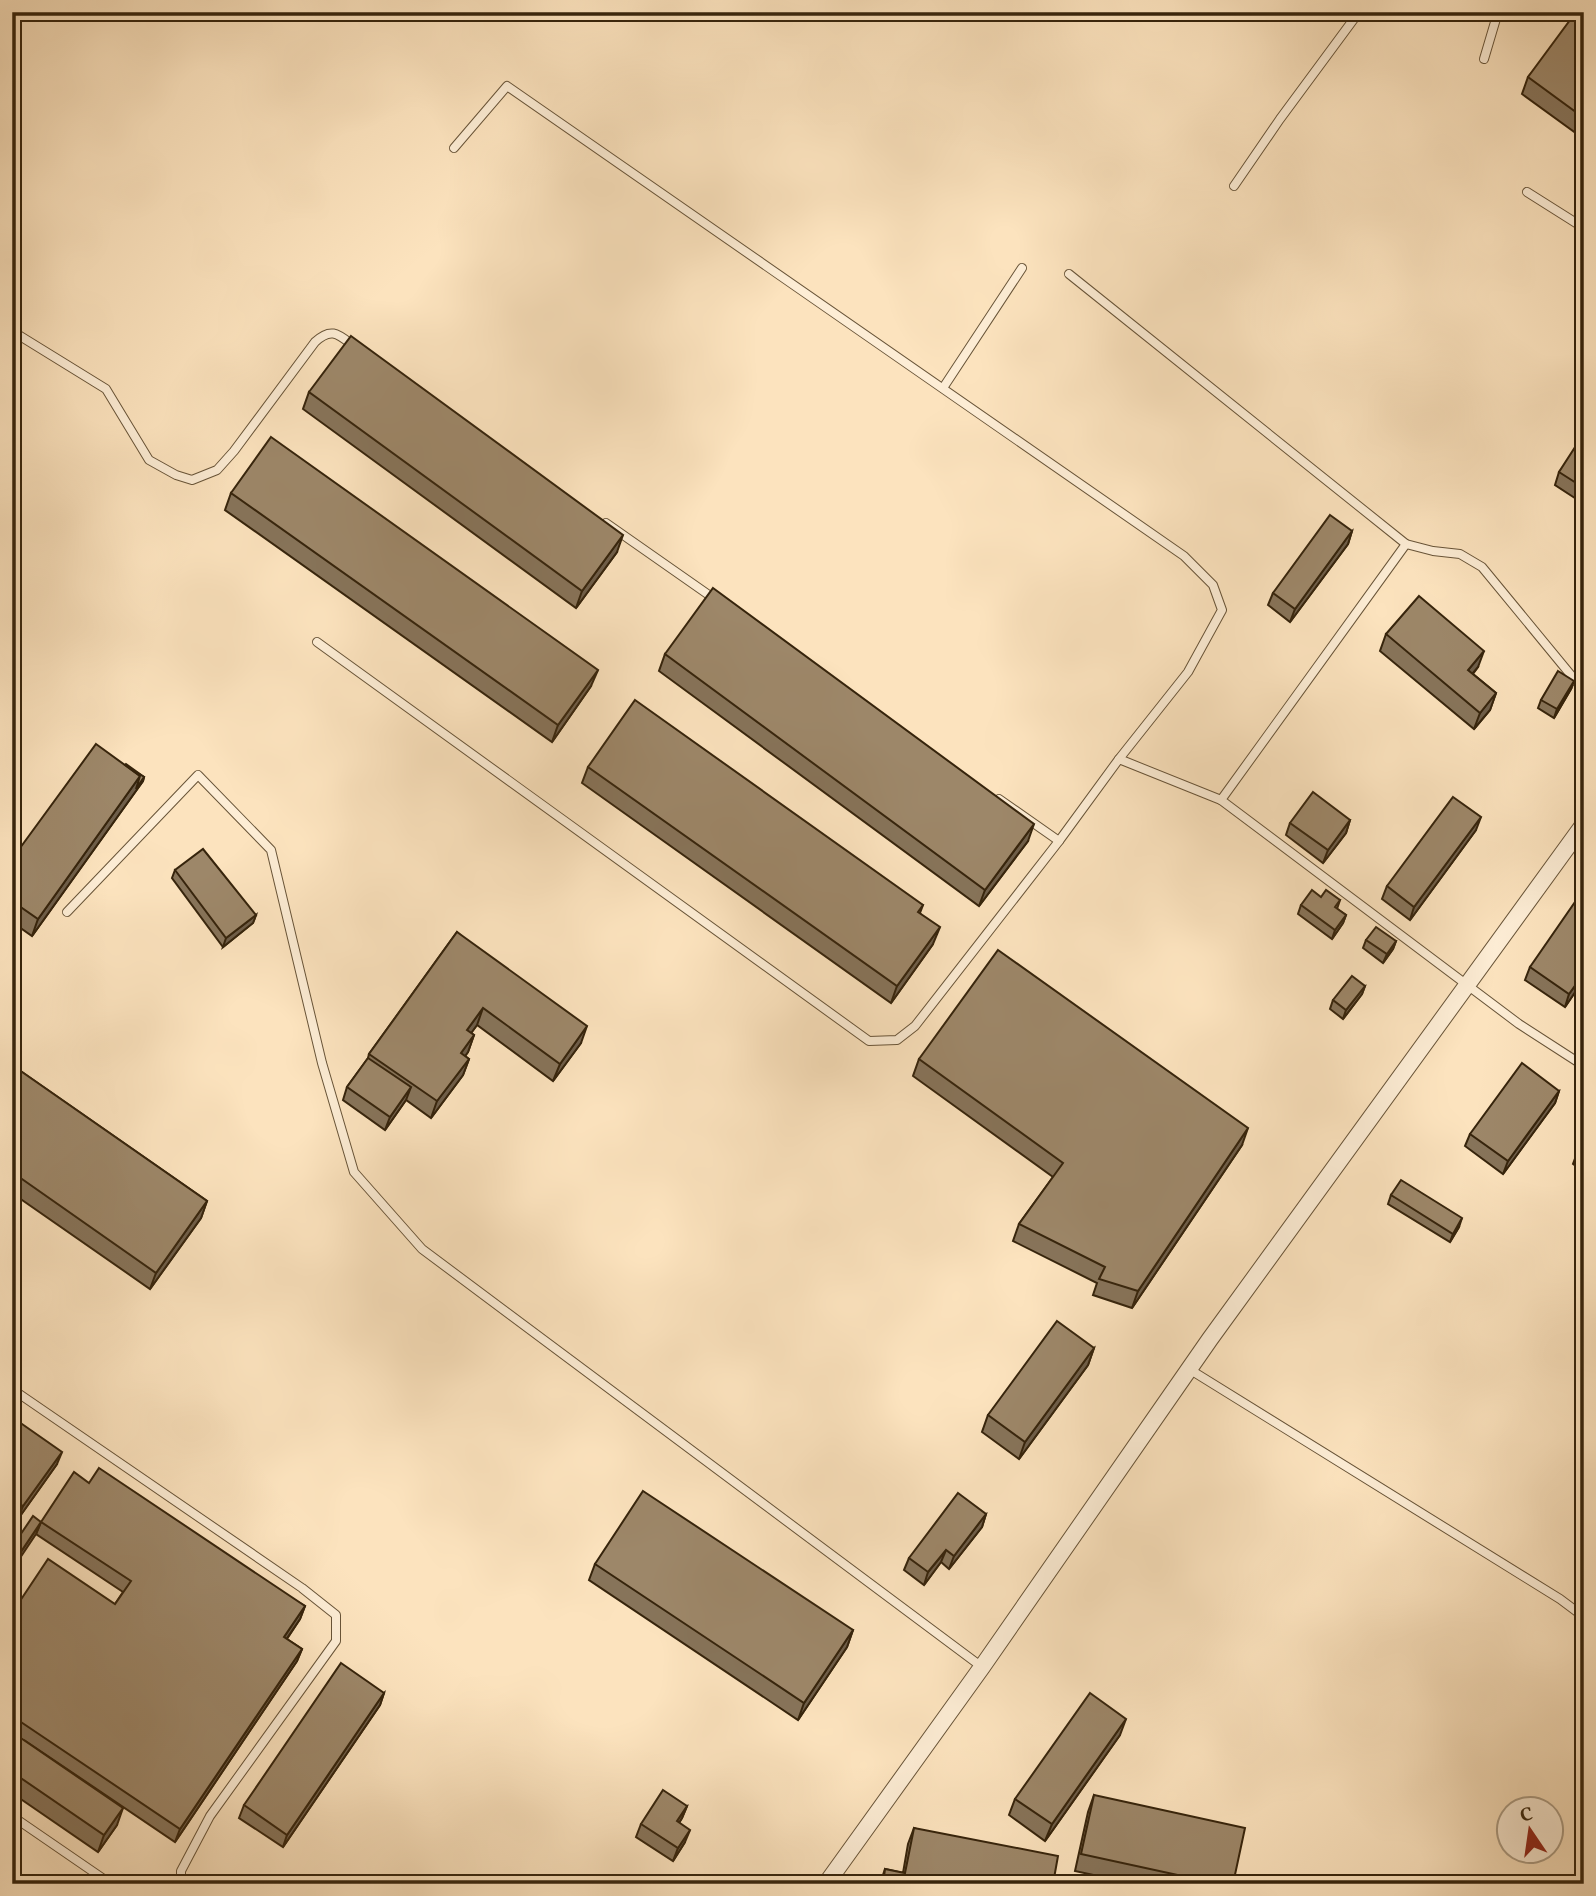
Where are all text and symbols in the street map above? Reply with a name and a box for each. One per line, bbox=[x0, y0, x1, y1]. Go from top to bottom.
north arrow bbox=[1494, 1794, 1564, 1864]
text: С bbox=[1518, 1801, 1536, 1829]

